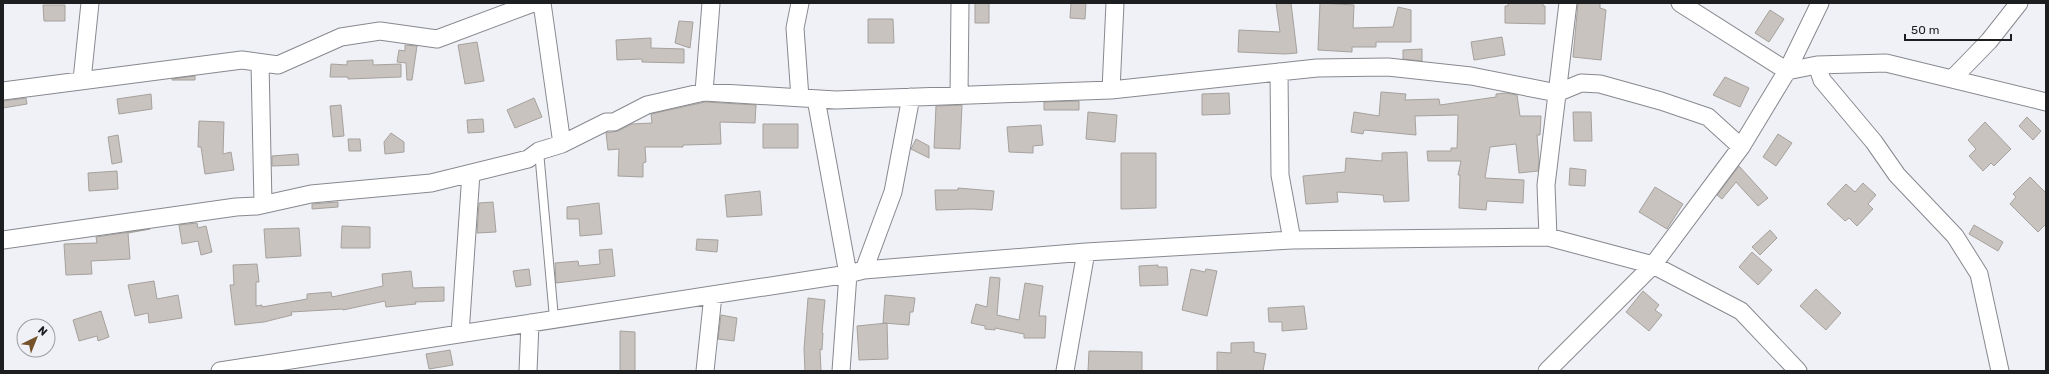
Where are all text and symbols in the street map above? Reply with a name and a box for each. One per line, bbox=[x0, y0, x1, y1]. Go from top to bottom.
scale bar bbox=[1905, 16, 2011, 42]
text: 50 m bbox=[1911, 23, 1939, 37]
north arrow bbox=[16, 318, 56, 358]
text: N bbox=[35, 324, 50, 339]

